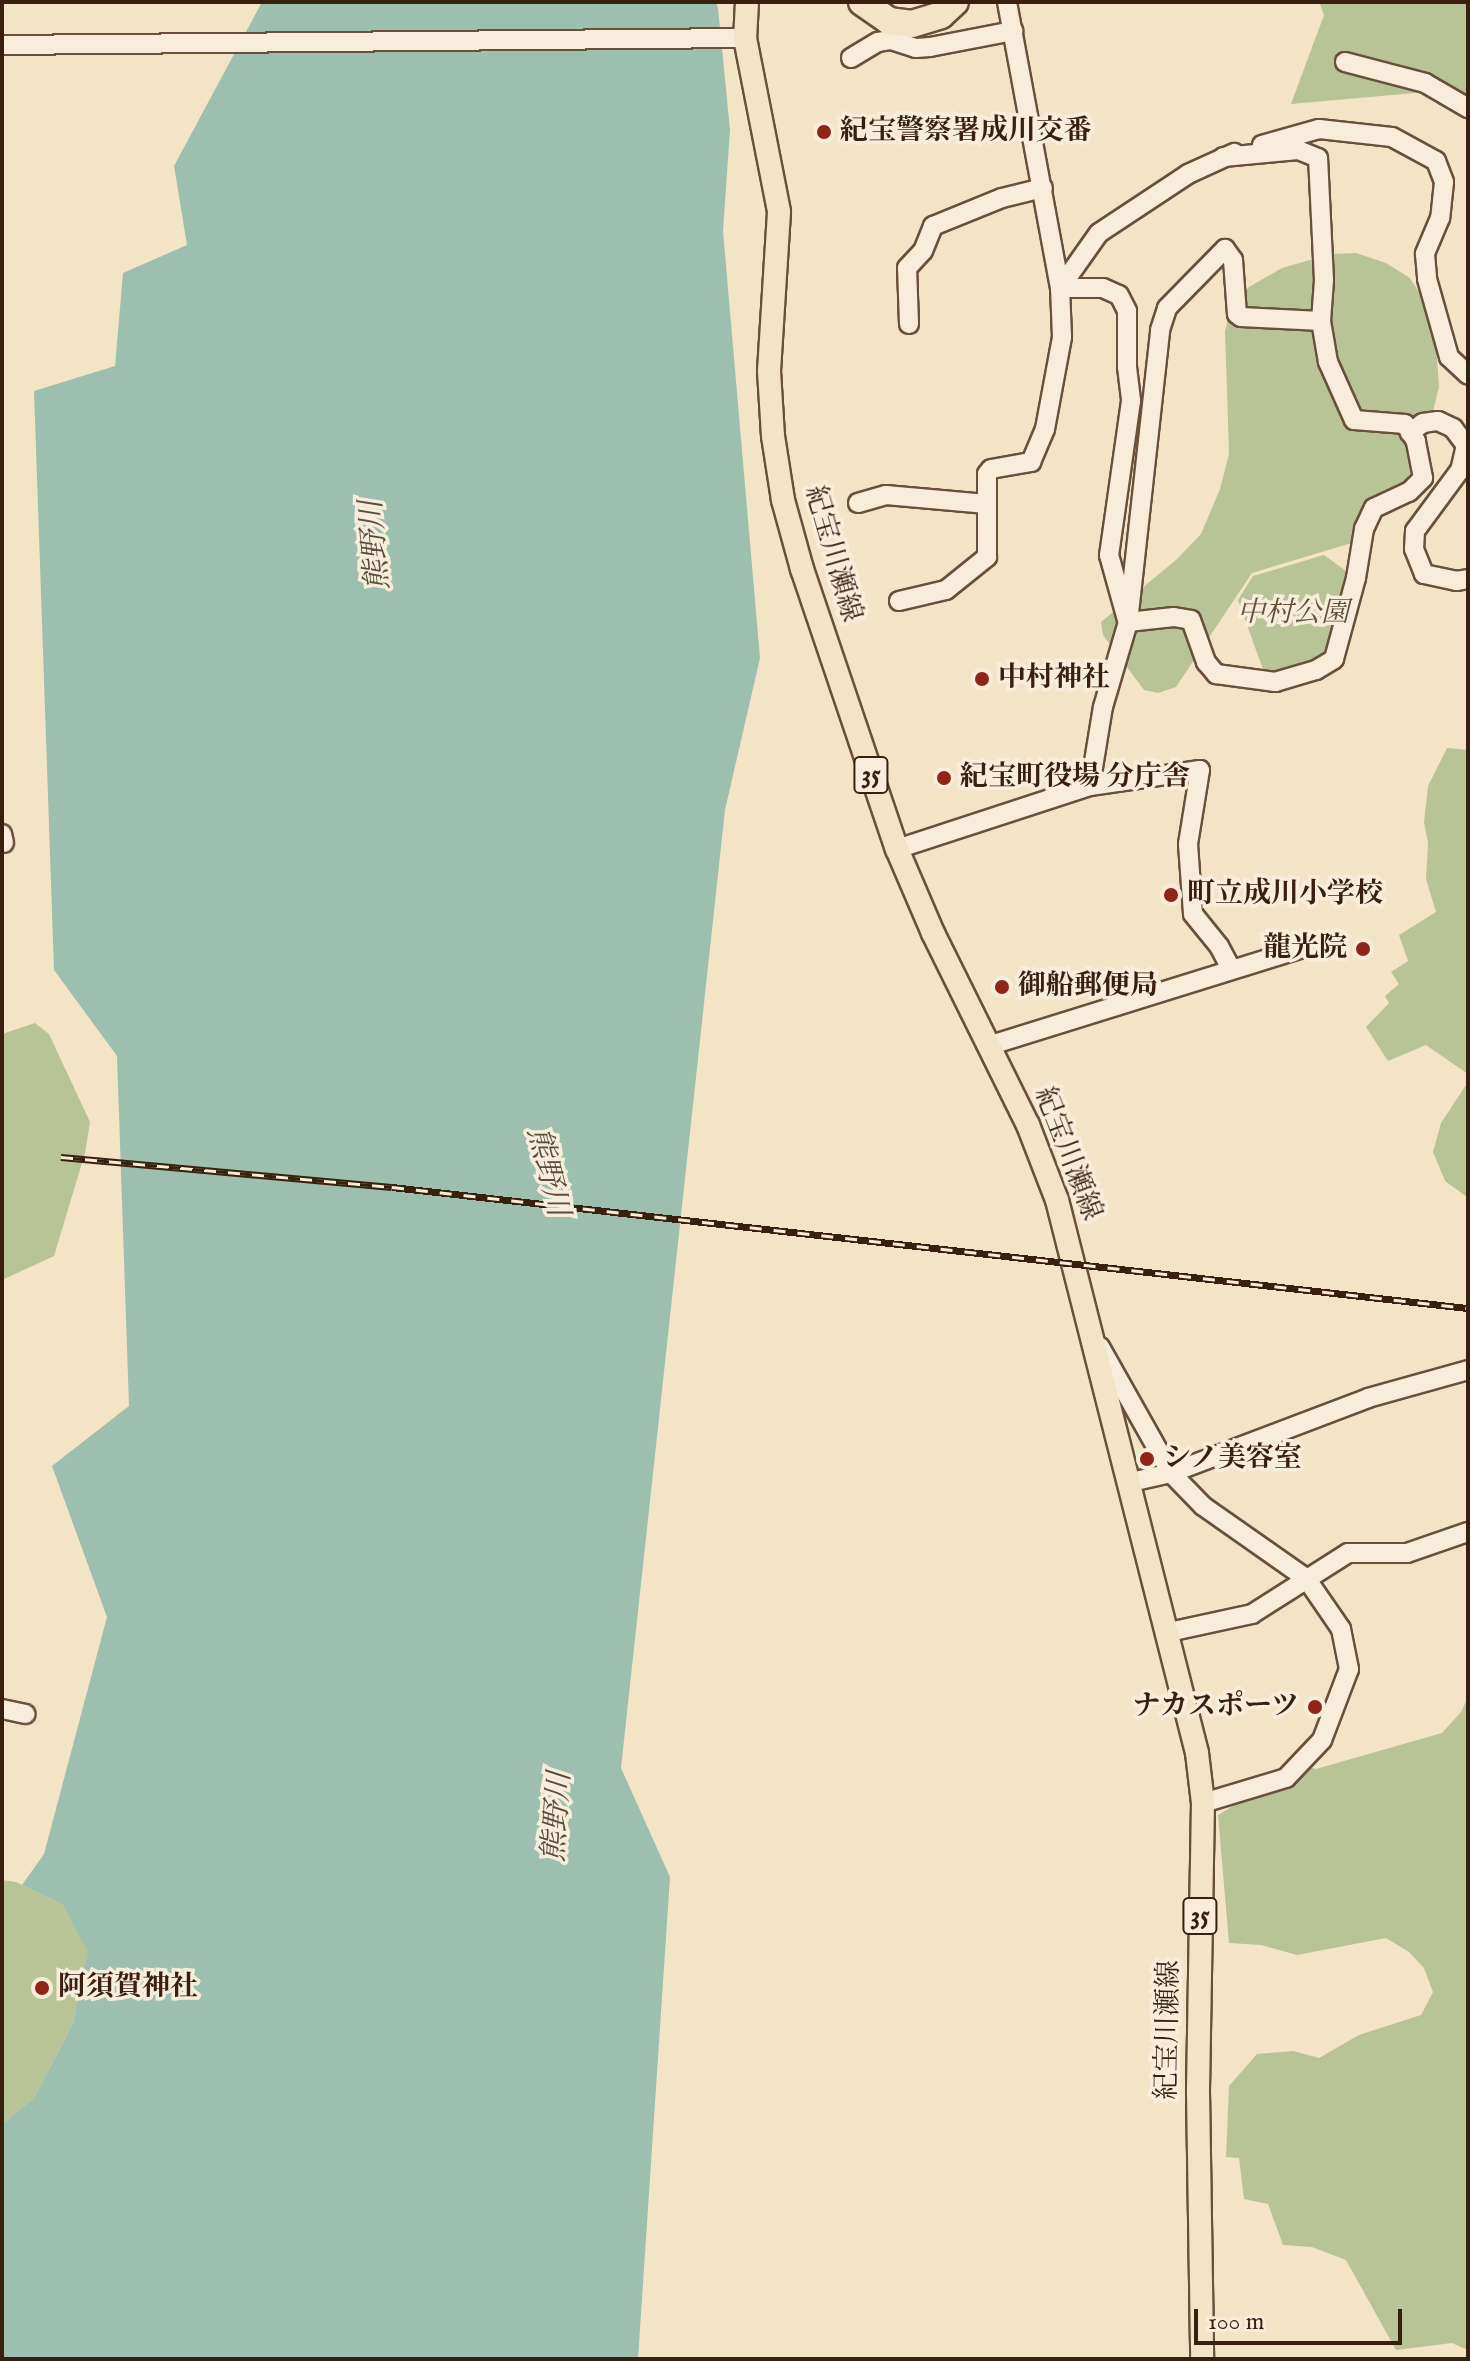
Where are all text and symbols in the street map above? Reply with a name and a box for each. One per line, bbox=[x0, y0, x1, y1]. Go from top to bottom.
place label: 紀宝警察署成川交番 bbox=[840, 115, 1092, 149]
marker: 紀宝警察署成川交番 bbox=[815, 123, 833, 141]
street label: 紀宝川瀬線 bbox=[797, 482, 867, 626]
water label: 熊野川 bbox=[354, 499, 398, 591]
park label: 中村公園 bbox=[1237, 597, 1349, 631]
place label: 中村神社 bbox=[998, 662, 1110, 696]
marker: 中村神社 bbox=[973, 670, 991, 688]
road number: 35 bbox=[853, 753, 889, 797]
place label: 紀宝町役場 分庁舎 bbox=[960, 761, 1190, 795]
marker: 紀宝町役場 分庁舎 bbox=[935, 769, 953, 787]
place label: 町立成川小学校 bbox=[1187, 878, 1383, 912]
marker: 町立成川小学校 bbox=[1162, 886, 1180, 904]
place label: 龍光院 bbox=[1263, 932, 1347, 966]
marker: 龍光院 bbox=[1354, 940, 1372, 958]
place label: 御船郵便局 bbox=[1018, 970, 1158, 1004]
marker: 御船郵便局 bbox=[993, 978, 1011, 996]
street label: 紀宝川瀬線 bbox=[1026, 1083, 1108, 1225]
water label: 熊野川 bbox=[519, 1124, 575, 1220]
place label: シノ美容室 bbox=[1163, 1442, 1303, 1476]
marker: シノ美容室 bbox=[1138, 1450, 1156, 1468]
place label: ナカスポーツ bbox=[1131, 1690, 1299, 1724]
marker: ナカスポーツ bbox=[1306, 1698, 1324, 1716]
water label: 熊野川 bbox=[537, 1771, 579, 1863]
road number: 35 bbox=[1182, 1894, 1218, 1938]
street label: 紀宝川瀬線 bbox=[1151, 1960, 1187, 2100]
place label: 阿須賀神社 bbox=[58, 1971, 198, 2005]
marker: 阿須賀神社 bbox=[33, 1979, 51, 1997]
scale bar bbox=[1198, 2293, 1406, 2343]
text: 100 m bbox=[1208, 2307, 1264, 2338]

